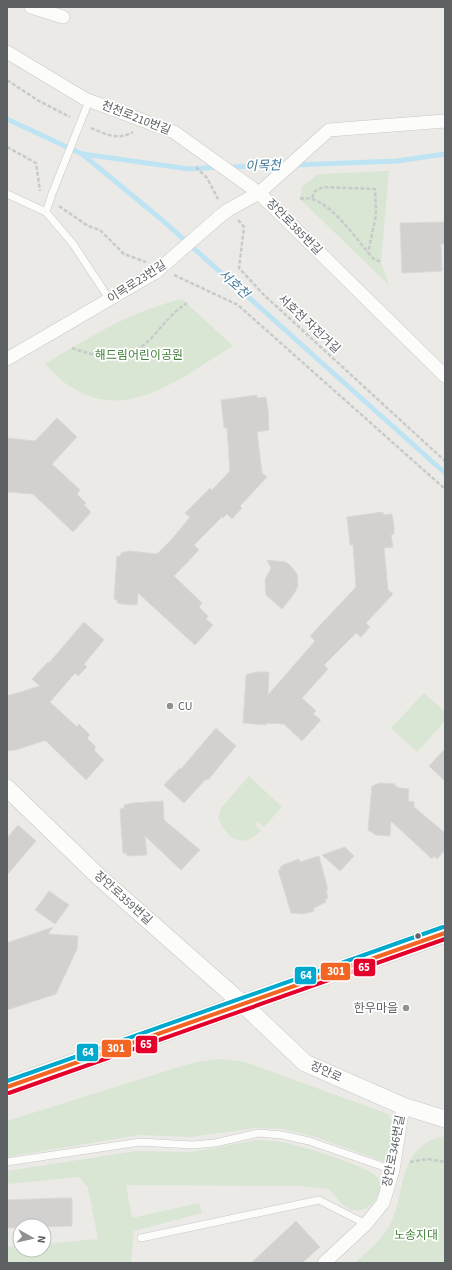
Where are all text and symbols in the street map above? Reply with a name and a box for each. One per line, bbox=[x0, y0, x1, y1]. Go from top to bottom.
street label: 천천로210번길 bbox=[99, 97, 173, 139]
water label: 이목천 bbox=[245, 156, 282, 176]
street label: 장안로385번길 bbox=[262, 195, 326, 259]
street label: 이목로23번길 bbox=[104, 257, 170, 307]
water label: 서호천 bbox=[215, 265, 254, 303]
street label: 서호천 자전거길 bbox=[274, 291, 344, 357]
park label: 해드림어린이공원 bbox=[95, 347, 183, 364]
place label: CU bbox=[178, 698, 192, 715]
marker: CU bbox=[165, 701, 175, 711]
street label: 장안로359번길 bbox=[90, 867, 156, 929]
unlabelled marker bbox=[413, 931, 423, 941]
line badge: 65 bbox=[353, 958, 376, 977]
text: 65 bbox=[358, 960, 370, 975]
line badge: 301 bbox=[320, 962, 351, 981]
text: 301 bbox=[327, 964, 345, 979]
line badge: 64 bbox=[294, 966, 317, 985]
text: 64 bbox=[300, 968, 312, 983]
place label: 한우마을 bbox=[354, 1000, 398, 1017]
marker: 한우마을 bbox=[401, 1003, 411, 1013]
line badge: 65 bbox=[135, 1035, 158, 1054]
text: 65 bbox=[140, 1037, 152, 1052]
line badge: 301 bbox=[101, 1039, 132, 1058]
text: 301 bbox=[107, 1041, 125, 1056]
line badge: 64 bbox=[76, 1043, 99, 1062]
text: 64 bbox=[82, 1045, 94, 1060]
street label: 장안로 bbox=[307, 1057, 345, 1087]
street label: 장안로346번길 bbox=[379, 1114, 409, 1188]
north arrow bbox=[12, 1218, 52, 1258]
park label: 노송지대 bbox=[394, 1227, 438, 1244]
text: N bbox=[33, 1235, 49, 1244]

